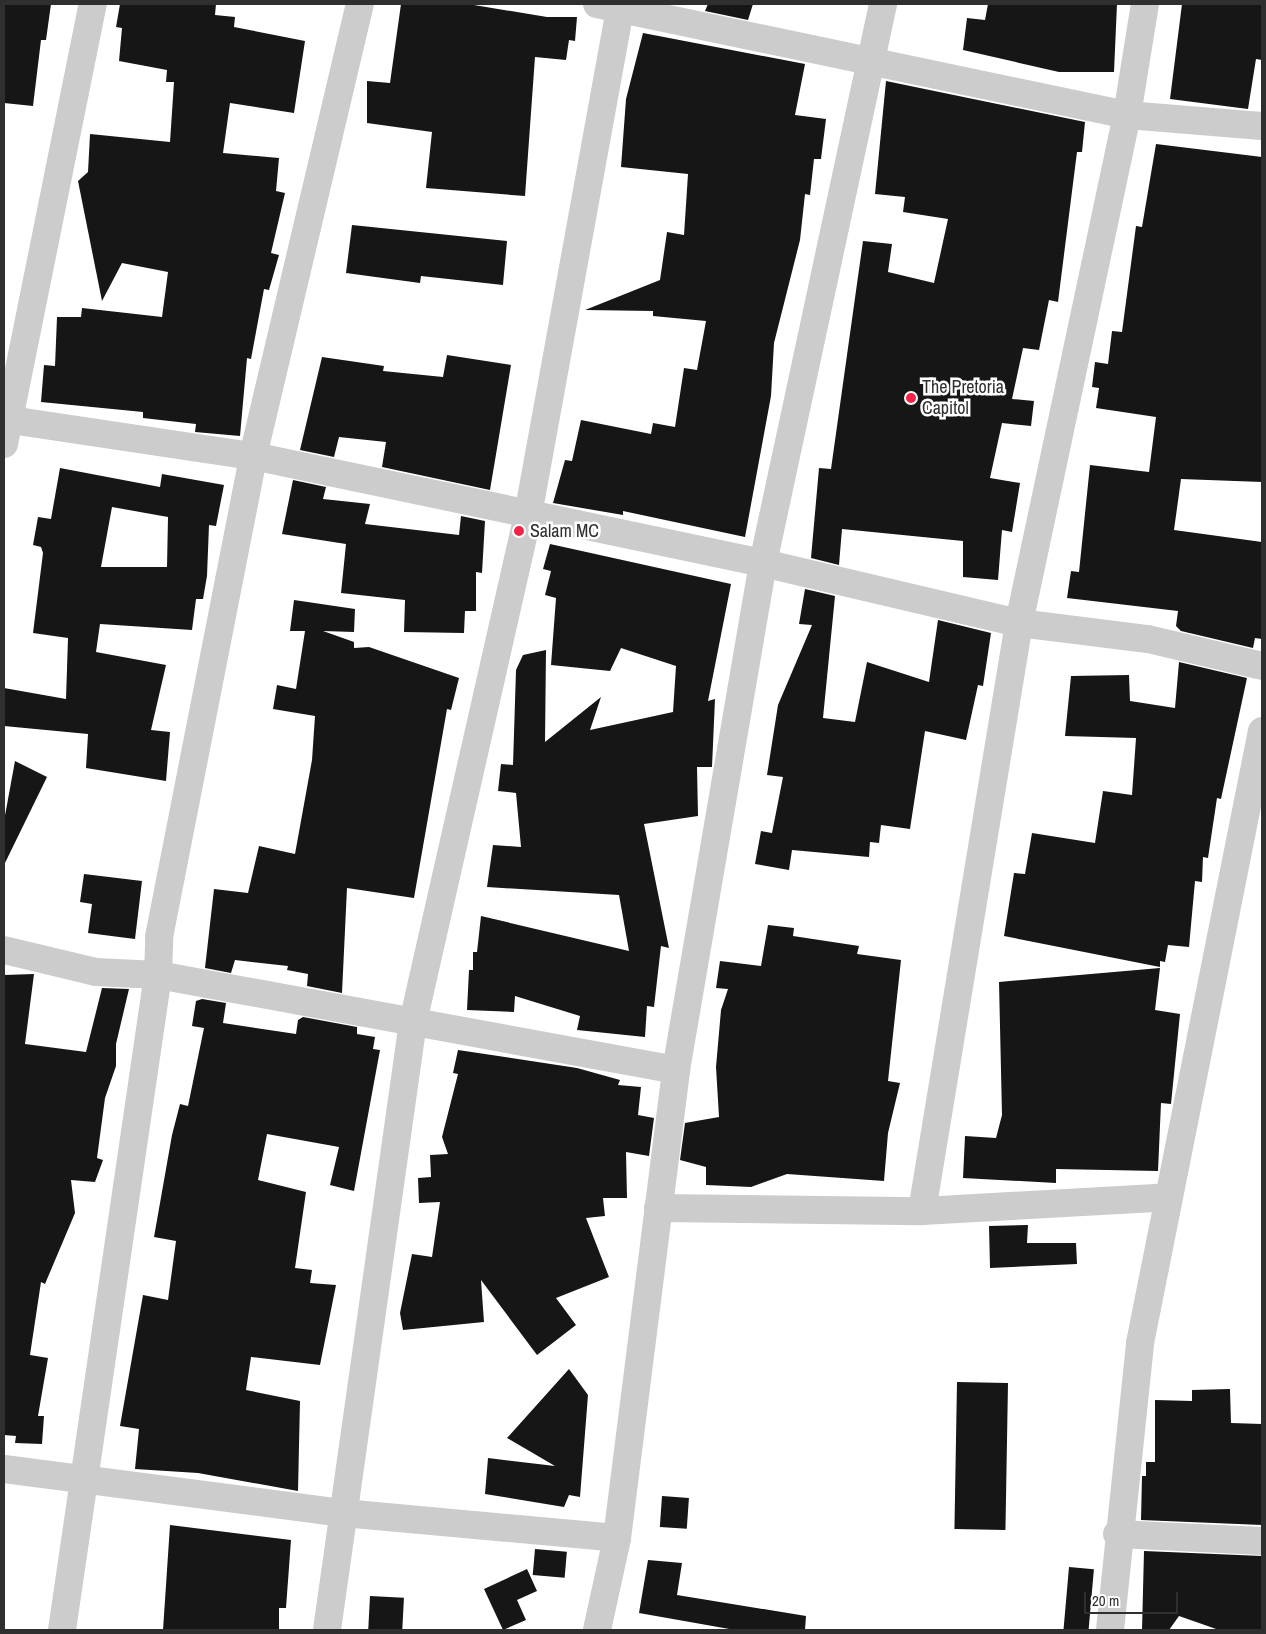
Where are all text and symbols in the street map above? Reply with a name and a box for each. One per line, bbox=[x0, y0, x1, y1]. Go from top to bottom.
place label: The Pretoria Capitol bbox=[922, 377, 1004, 419]
marker: The Pretoria Capitol bbox=[904, 391, 918, 405]
place label: Salam MC bbox=[530, 520, 599, 542]
marker: Salam MC bbox=[512, 524, 526, 538]
scale bar bbox=[1086, 1582, 1180, 1614]
text: 20 m bbox=[1092, 1590, 1119, 1611]

